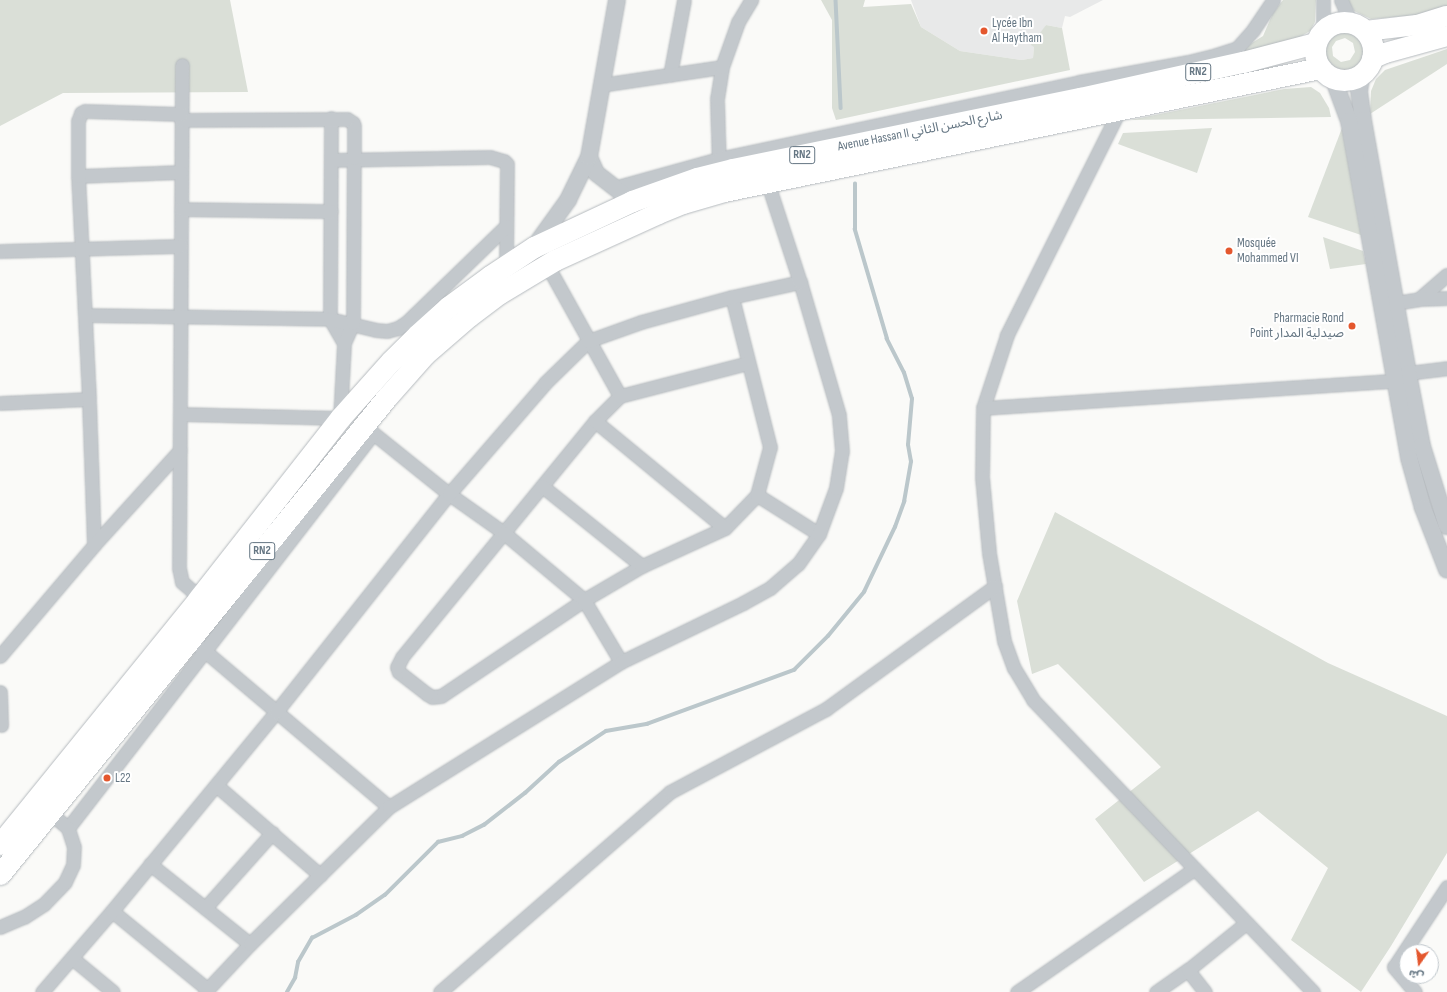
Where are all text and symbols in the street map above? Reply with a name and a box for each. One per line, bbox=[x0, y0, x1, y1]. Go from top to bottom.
place label: Lycée Ibn Al Haytham bbox=[992, 16, 1042, 47]
marker: Lycée Ibn Al Haytham bbox=[979, 26, 989, 36]
road number: RN2 bbox=[1185, 62, 1211, 82]
street label: Avenue Hassan II شارع الحسن الثاني bbox=[836, 107, 1004, 155]
road number: RN2 bbox=[789, 145, 815, 165]
place label: Mosquée Mohammed VI bbox=[1237, 236, 1299, 267]
marker: Mosquée Mohammed VI bbox=[1224, 246, 1234, 256]
place label: Pharmacie Rond Point صيدلية المدار bbox=[1250, 311, 1344, 342]
marker: Pharmacie Rond Point صيدلية المدار bbox=[1347, 321, 1357, 331]
road number: RN2 bbox=[249, 541, 275, 561]
place label: L22 bbox=[115, 770, 131, 786]
marker: L22 bbox=[102, 773, 112, 783]
north arrow bbox=[1399, 944, 1439, 984]
text: ش bbox=[1407, 967, 1425, 983]

